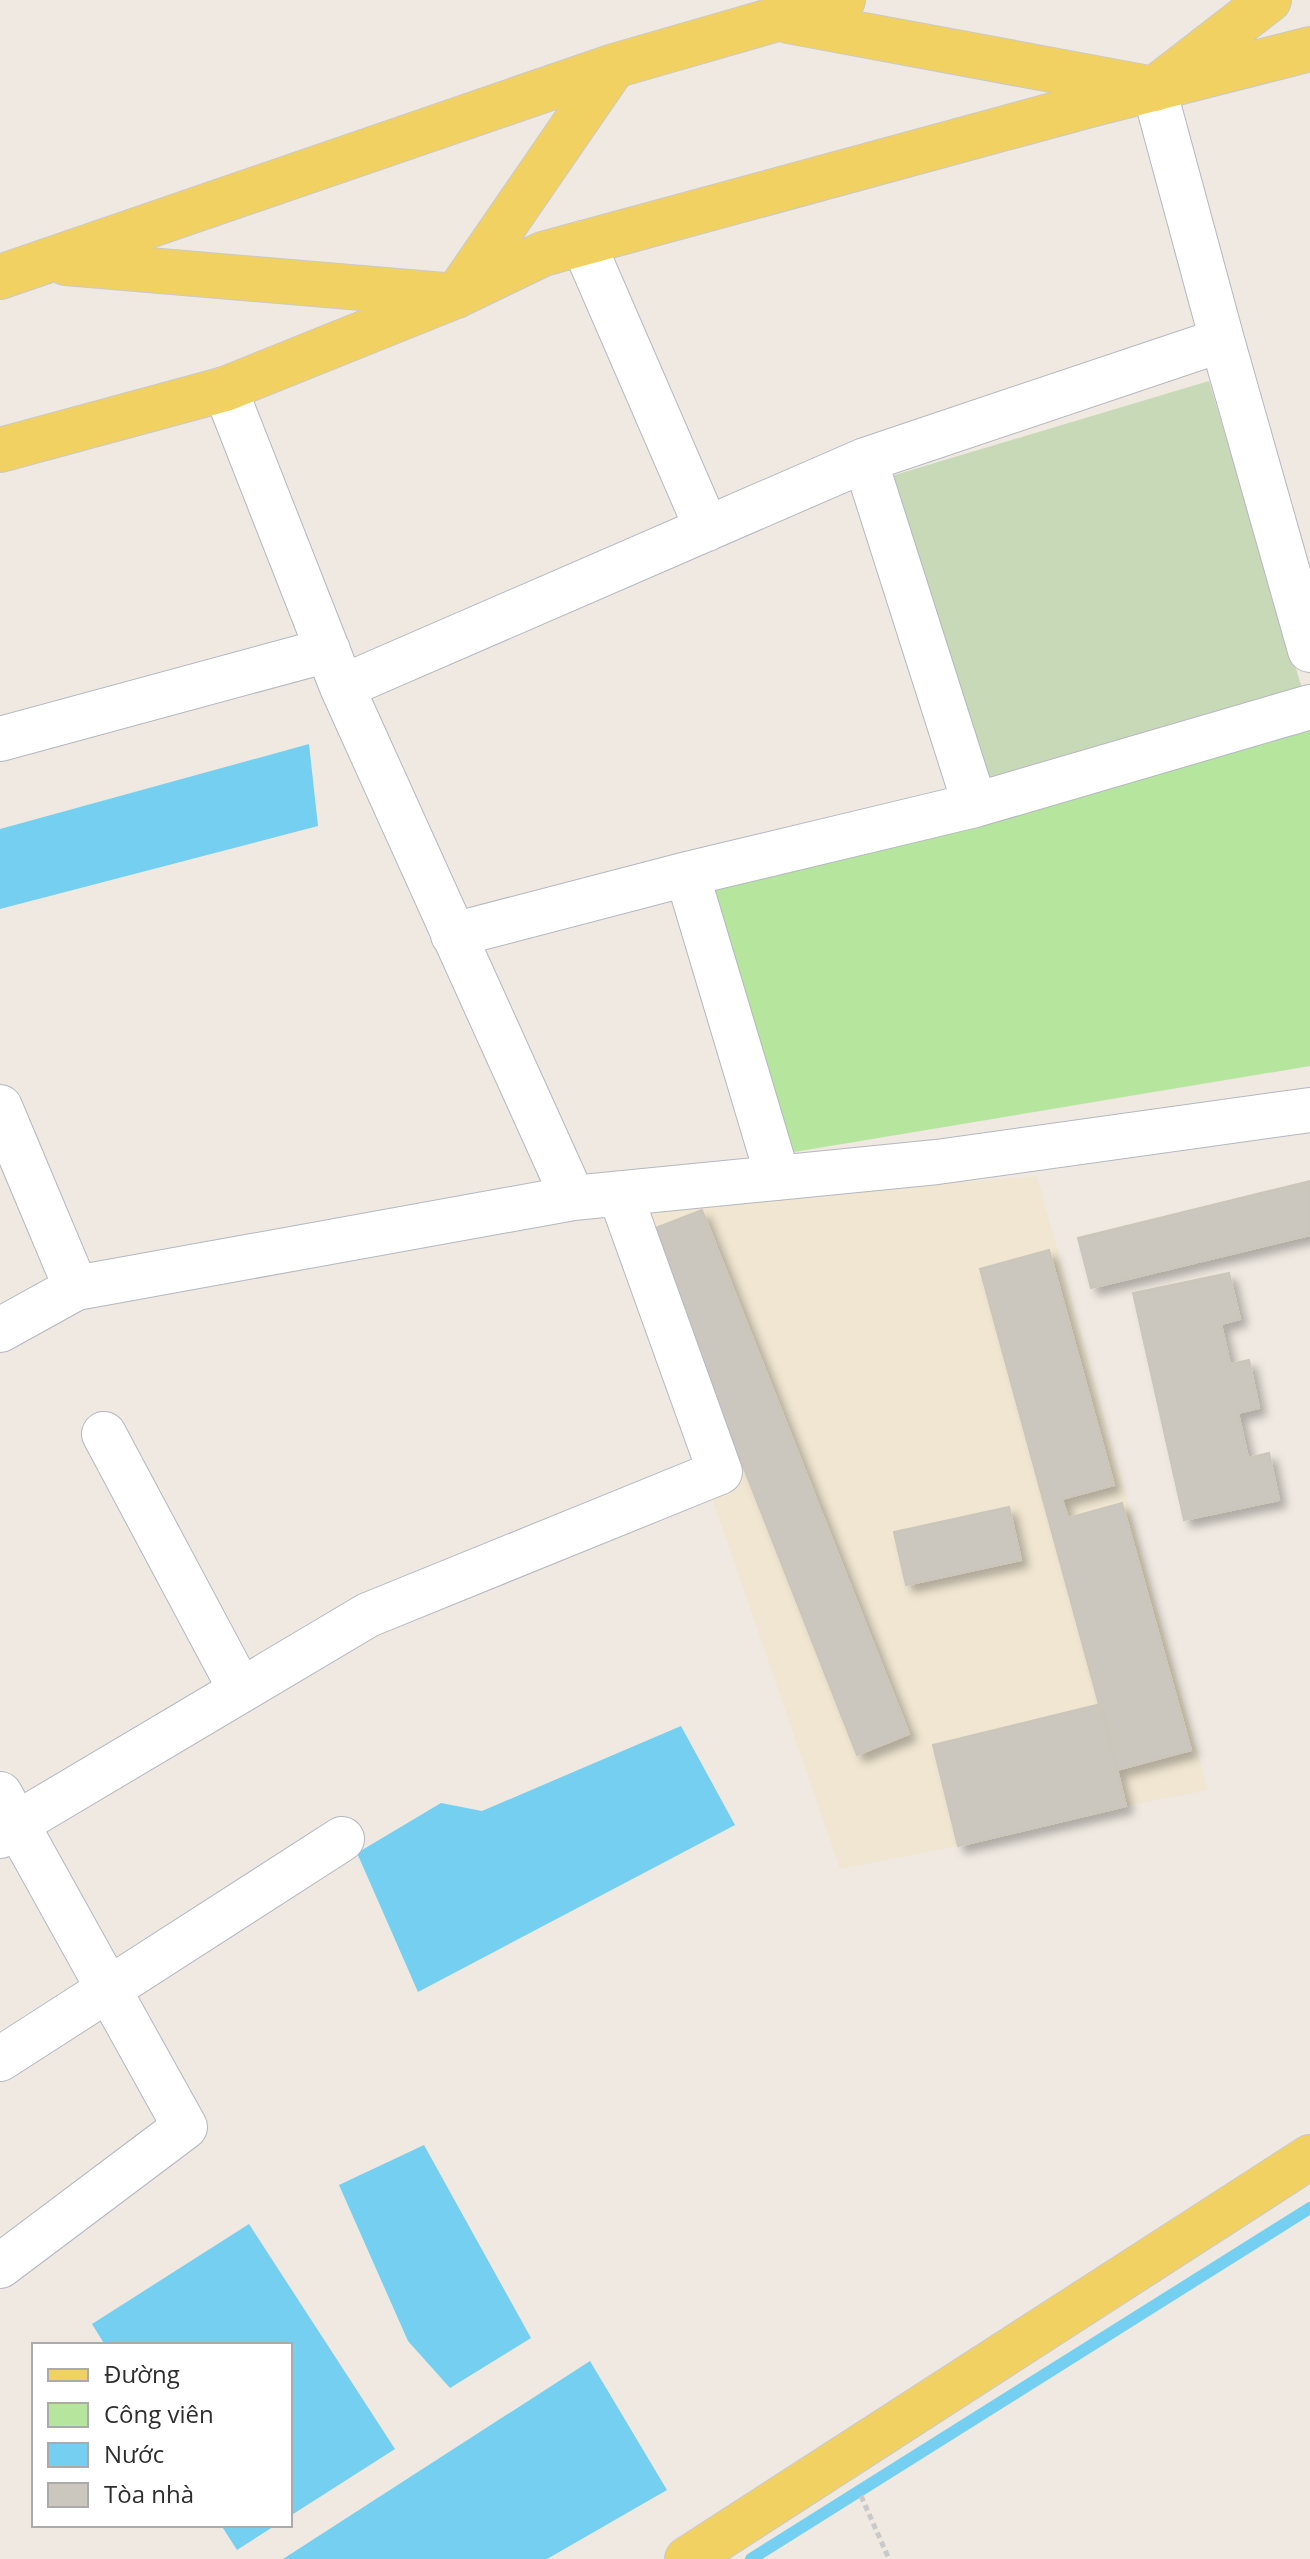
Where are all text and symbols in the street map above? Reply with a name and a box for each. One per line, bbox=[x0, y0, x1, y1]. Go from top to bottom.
legend bbox=[32, 2343, 292, 2527]
text: Đường bbox=[104, 2357, 180, 2390]
text: Công viên bbox=[104, 2397, 214, 2430]
text: Nước bbox=[104, 2437, 164, 2470]
text: Tòa nhà bbox=[104, 2477, 194, 2510]

